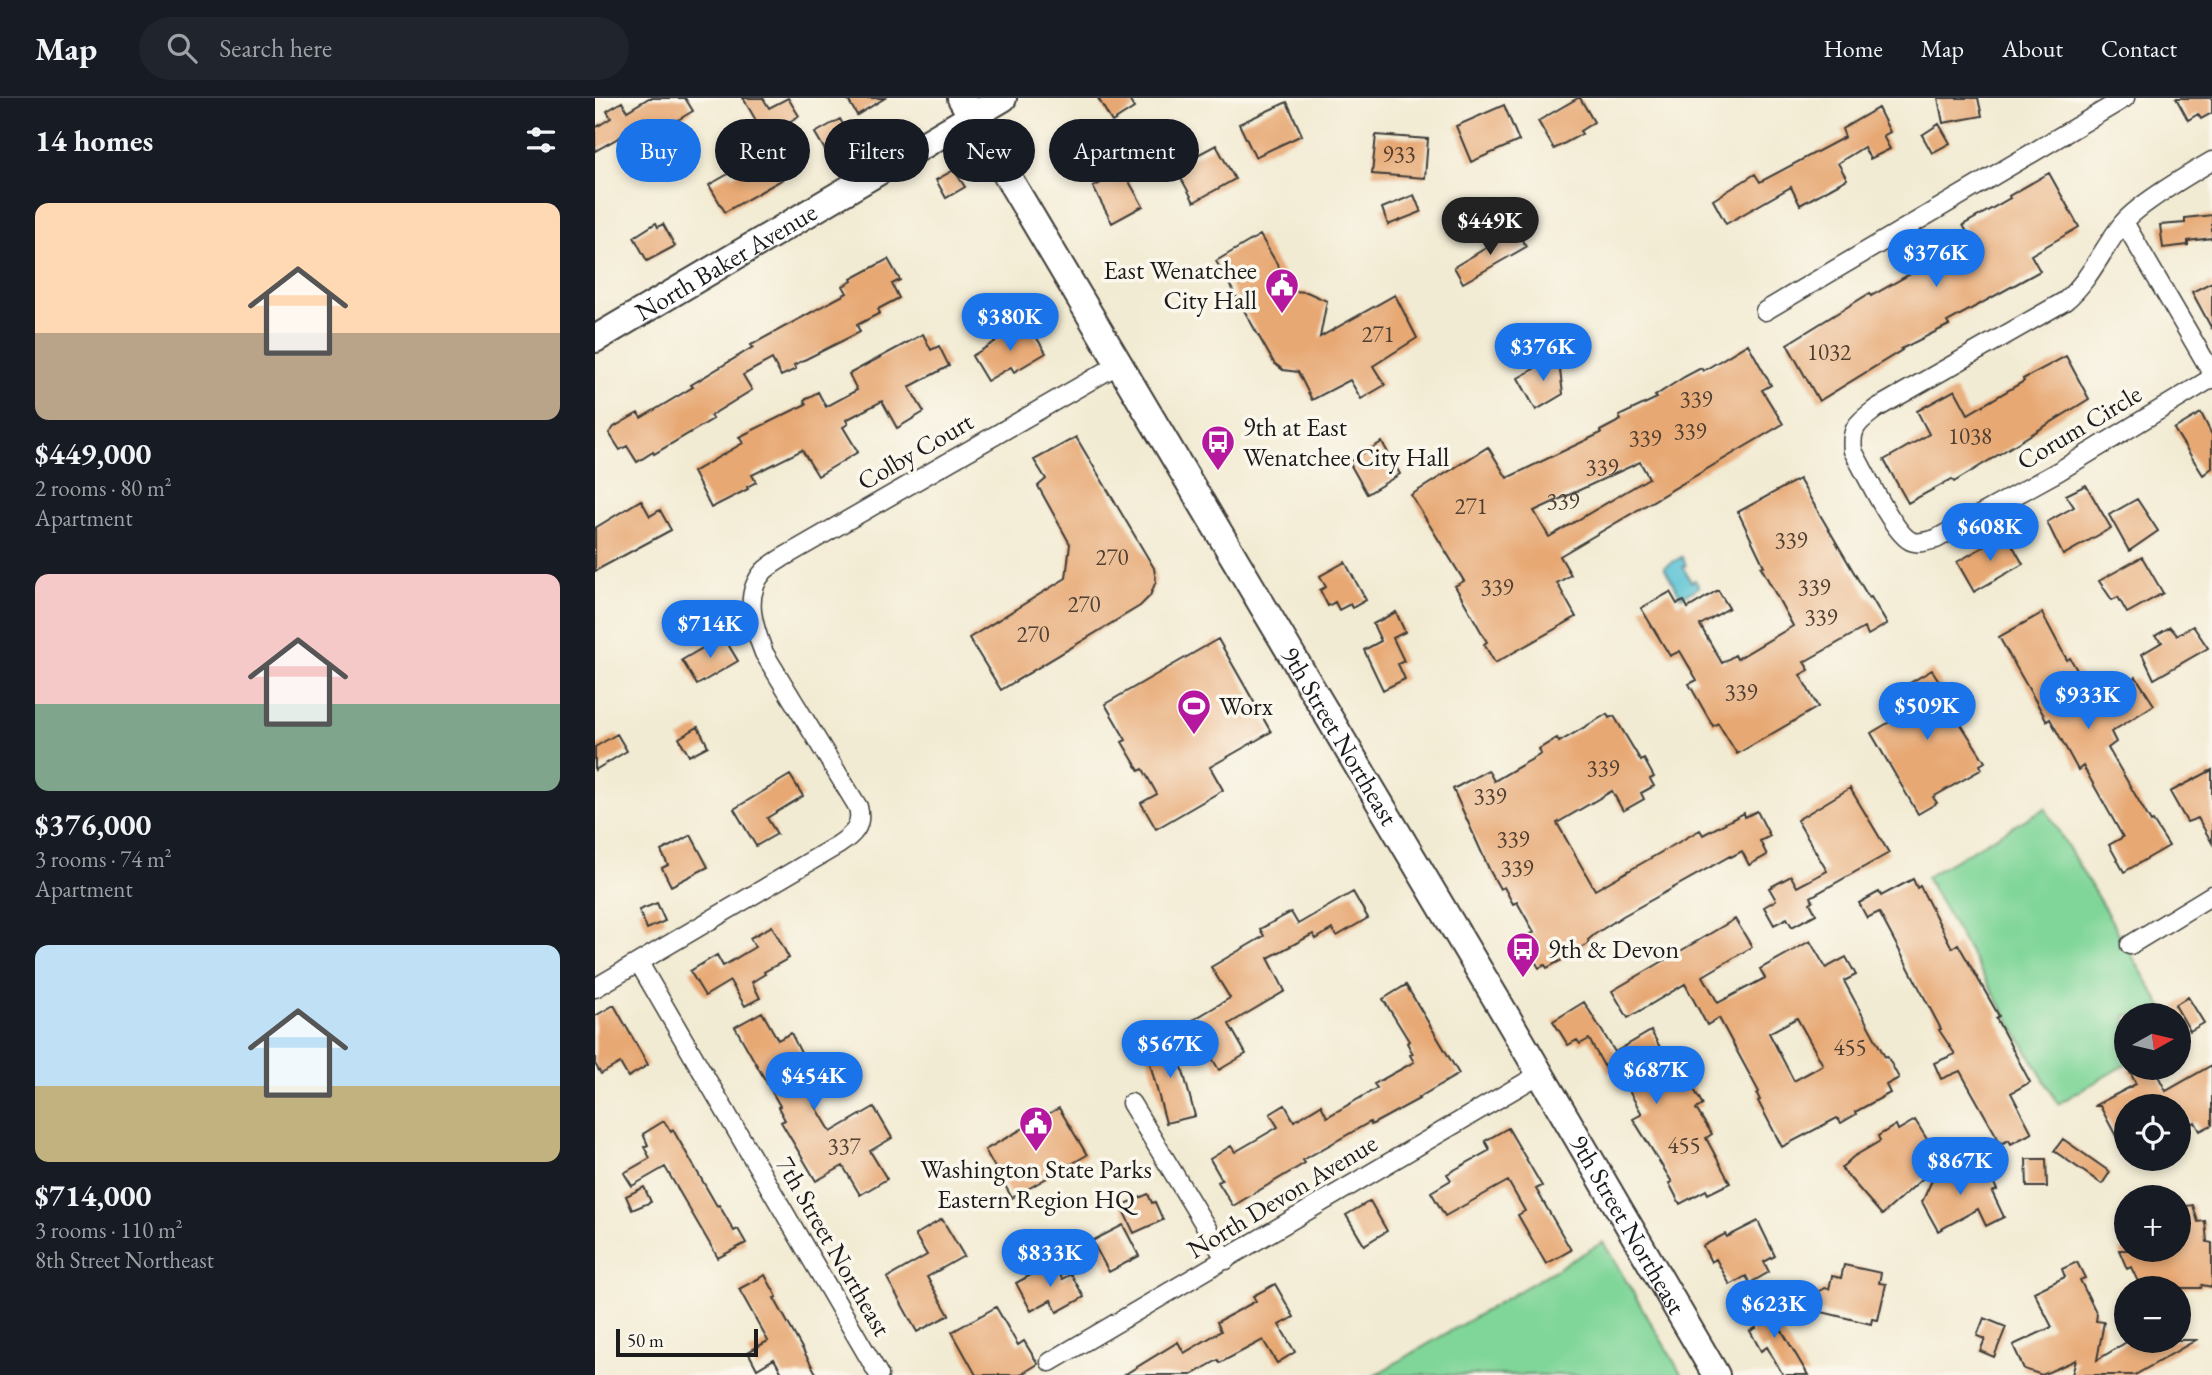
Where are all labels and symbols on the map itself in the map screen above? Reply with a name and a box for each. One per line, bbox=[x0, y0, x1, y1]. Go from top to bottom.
house number: 933 bbox=[1382, 139, 1416, 169]
street label: North Baker Avenue bbox=[629, 195, 823, 329]
pin: $449K bbox=[1441, 198, 1539, 257]
pin: $376K bbox=[1887, 230, 1985, 289]
place label: East Wenatchee City Hall bbox=[1103, 253, 1257, 317]
public building icon: East Wenatchee City Hall bbox=[1263, 266, 1301, 315]
pin: $380K bbox=[961, 294, 1059, 353]
house number: 271 bbox=[1361, 319, 1395, 349]
pin: $376K bbox=[1494, 324, 1592, 383]
house number: 1032 bbox=[1807, 337, 1851, 367]
street label: Corum Circle bbox=[2010, 376, 2148, 478]
house number: 339 bbox=[1679, 384, 1713, 414]
street label: Colby Court bbox=[851, 404, 979, 498]
place label: 9th at East Wenatchee City Hall bbox=[1243, 410, 1449, 474]
house number: 339 bbox=[1673, 416, 1707, 446]
house number: 1038 bbox=[1948, 421, 1992, 451]
bus stop icon: 9th at East Wenatchee City Hall bbox=[1199, 423, 1237, 472]
house number: 339 bbox=[1628, 423, 1662, 453]
house number: 339 bbox=[1585, 452, 1619, 482]
house number: 339 bbox=[1546, 486, 1580, 516]
house number: 271 bbox=[1454, 491, 1488, 521]
pin: $608K bbox=[1941, 504, 2039, 563]
house number: 339 bbox=[1774, 525, 1808, 555]
house number: 270 bbox=[1095, 542, 1129, 572]
house number: 339 bbox=[1480, 572, 1514, 602]
house number: 339 bbox=[1797, 572, 1831, 602]
house number: 270 bbox=[1067, 589, 1101, 619]
pin: $714K bbox=[661, 601, 759, 660]
house number: 339 bbox=[1804, 602, 1838, 632]
house number: 270 bbox=[1016, 619, 1050, 649]
street label: 9th Street Northeast bbox=[1274, 640, 1406, 832]
pin: $933K bbox=[2039, 672, 2137, 731]
house number: 339 bbox=[1724, 677, 1758, 707]
pin: $509K bbox=[1878, 682, 1976, 742]
sports icon: Worx bbox=[1175, 687, 1213, 736]
place label: Worx bbox=[1219, 689, 1274, 723]
house number: 339 bbox=[1586, 753, 1620, 783]
house number: 339 bbox=[1473, 781, 1507, 811]
house number: 339 bbox=[1496, 824, 1530, 854]
house number: 339 bbox=[1500, 853, 1534, 883]
bus stop icon: 9th & Devon bbox=[1504, 930, 1542, 979]
place label: 9th & Devon bbox=[1548, 932, 1679, 966]
north arrow bbox=[2114, 1003, 2191, 1080]
pin: $567K bbox=[1121, 1020, 1219, 1080]
house number: 455 bbox=[1833, 1032, 1867, 1062]
pin: $687K bbox=[1607, 1046, 1705, 1106]
pin: $454K bbox=[765, 1052, 863, 1112]
public building icon: Washington State Parks Eastern Region HQ bbox=[1017, 1104, 1055, 1153]
street label: North Devon Avenue bbox=[1181, 1126, 1383, 1266]
street label: 9th Street Northeast bbox=[1562, 1128, 1694, 1320]
house number: 455 bbox=[1667, 1130, 1701, 1160]
house number: 337 bbox=[827, 1131, 862, 1161]
pin: $867K bbox=[1911, 1138, 2009, 1197]
street label: 7th Street Northeast bbox=[769, 1150, 899, 1342]
place label: Washington State Parks Eastern Region HQ bbox=[920, 1152, 1152, 1216]
pin: $833K bbox=[1001, 1230, 1099, 1289]
pin: $623K bbox=[1725, 1280, 1823, 1340]
scale bar bbox=[616, 1326, 758, 1358]

